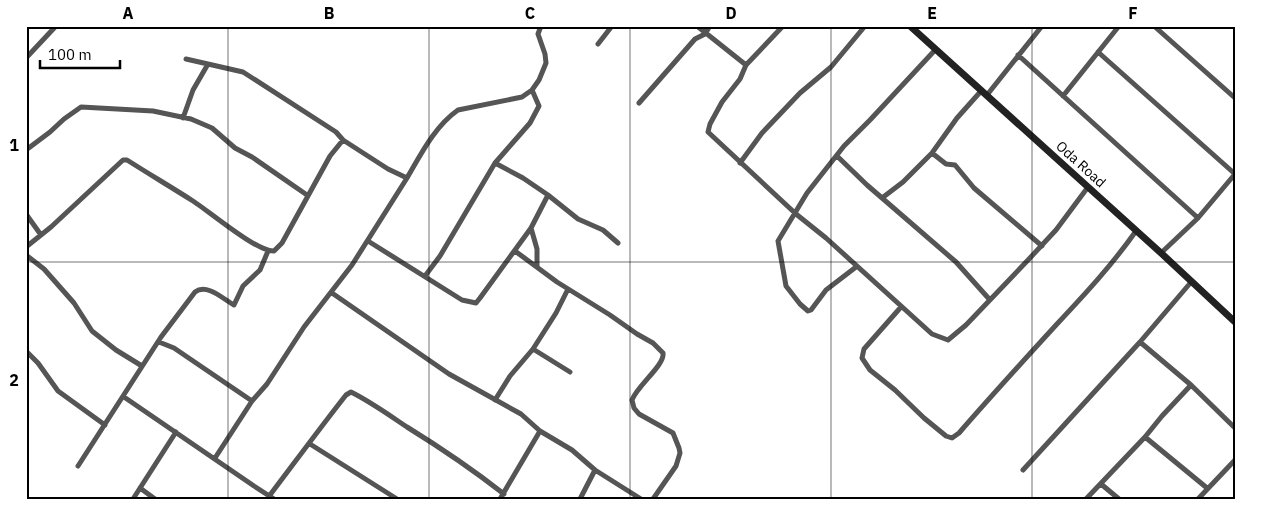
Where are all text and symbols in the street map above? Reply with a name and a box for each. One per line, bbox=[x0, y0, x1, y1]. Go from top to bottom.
text: A bbox=[123, 3, 134, 23]
text: B bbox=[324, 3, 335, 23]
text: C bbox=[525, 3, 535, 23]
text: D bbox=[725, 3, 737, 23]
text: E bbox=[927, 3, 937, 23]
text: F bbox=[1128, 3, 1138, 23]
scale bar bbox=[40, 38, 120, 70]
text: 100 m bbox=[48, 45, 92, 64]
text: 1 bbox=[9, 135, 19, 155]
street label: Oda Road bbox=[1052, 137, 1110, 191]
text: 2 bbox=[9, 370, 19, 390]

